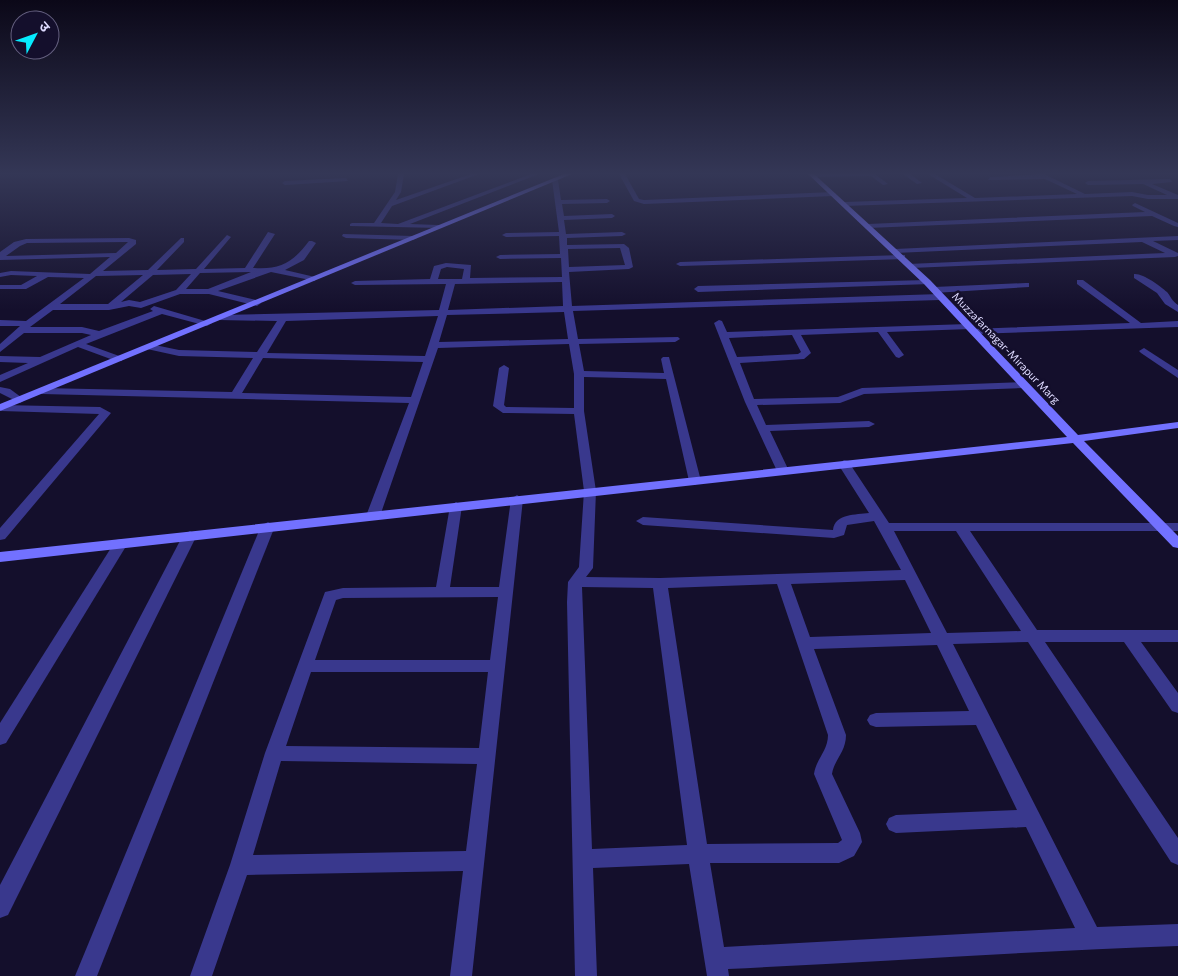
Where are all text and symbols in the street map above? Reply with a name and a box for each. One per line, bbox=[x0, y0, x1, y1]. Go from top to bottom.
north arrow bbox=[10, 10, 60, 60]
text: उ bbox=[36, 17, 55, 35]
street label: Muzzafarnagar-Mirapur Marg bbox=[950, 289, 1063, 406]

